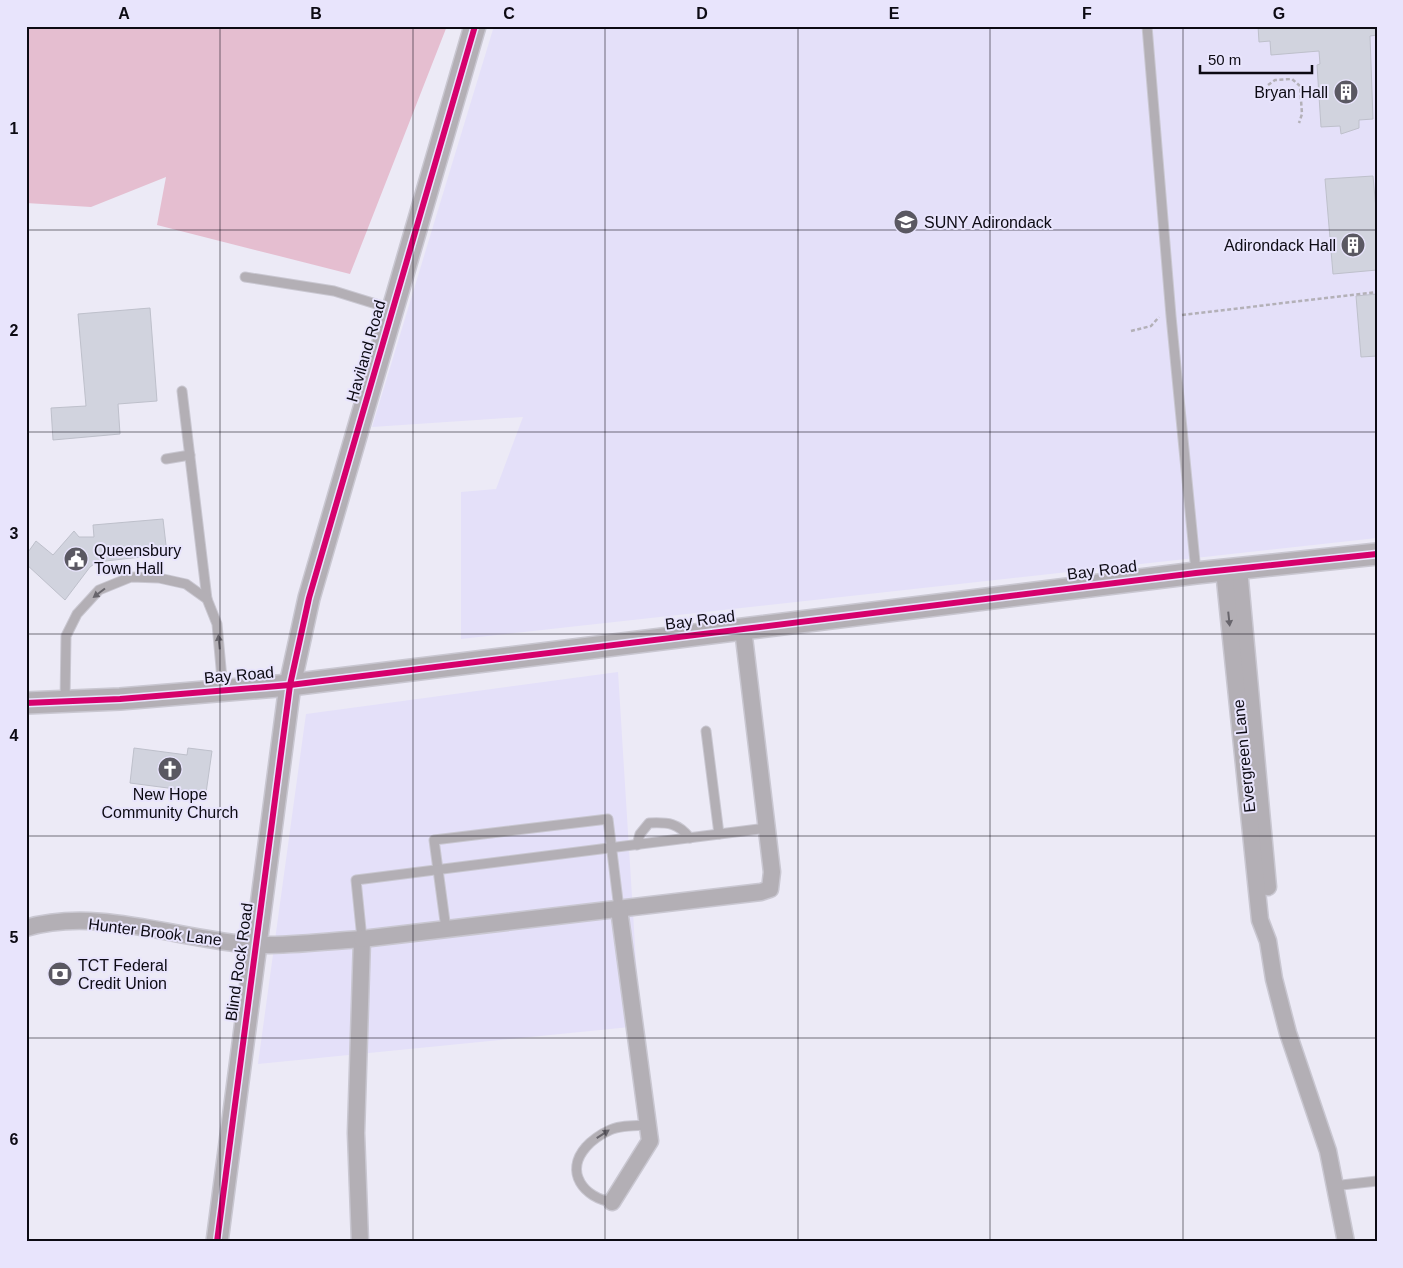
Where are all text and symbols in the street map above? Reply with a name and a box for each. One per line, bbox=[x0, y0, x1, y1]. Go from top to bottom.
text: A bbox=[118, 5, 130, 22]
text: B bbox=[310, 5, 322, 22]
text: C bbox=[503, 5, 515, 22]
text: D bbox=[696, 5, 708, 22]
text: E bbox=[889, 5, 900, 22]
text: F bbox=[1082, 5, 1092, 22]
text: G bbox=[1273, 5, 1285, 22]
scale bar bbox=[1200, 42, 1313, 74]
text: 50 m bbox=[1208, 51, 1241, 68]
building icon: Bryan Hall bbox=[1333, 79, 1359, 105]
place label: Bryan Hall bbox=[1254, 84, 1328, 101]
text: 1 bbox=[10, 120, 19, 137]
school or university icon: SUNY Adirondack bbox=[893, 209, 919, 235]
place label: SUNY Adirondack bbox=[924, 214, 1053, 231]
building icon: Adirondack Hall bbox=[1340, 232, 1366, 258]
place label: Adirondack Hall bbox=[1224, 237, 1336, 254]
street label: Haviland Road bbox=[343, 298, 389, 404]
text: 2 bbox=[10, 322, 19, 339]
text: 3 bbox=[10, 525, 19, 542]
place label: Queensbury Town Hall bbox=[94, 542, 181, 577]
public building icon: Queensbury Town Hall bbox=[63, 546, 89, 572]
street label: Bay Road bbox=[1066, 557, 1138, 583]
one-way arrow bbox=[93, 587, 106, 598]
street label: Bay Road bbox=[664, 607, 736, 633]
one-way arrow bbox=[1225, 611, 1233, 627]
one-way arrow bbox=[215, 634, 223, 650]
street label: Bay Road bbox=[203, 663, 275, 687]
street label: Evergreen Lane bbox=[1230, 698, 1258, 814]
text: 4 bbox=[10, 727, 19, 744]
church icon: New Hope Community Church bbox=[157, 756, 183, 782]
place label: New Hope Community Church bbox=[102, 786, 238, 821]
street label: Blind Rock Road bbox=[222, 902, 256, 1022]
street label: Hunter Brook Lane bbox=[87, 915, 223, 949]
text: 5 bbox=[10, 929, 19, 946]
place label: TCT Federal Credit Union bbox=[78, 957, 168, 992]
bank icon: TCT Federal Credit Union bbox=[47, 961, 73, 987]
one-way arrow bbox=[596, 1130, 610, 1139]
text: 6 bbox=[10, 1131, 19, 1148]

